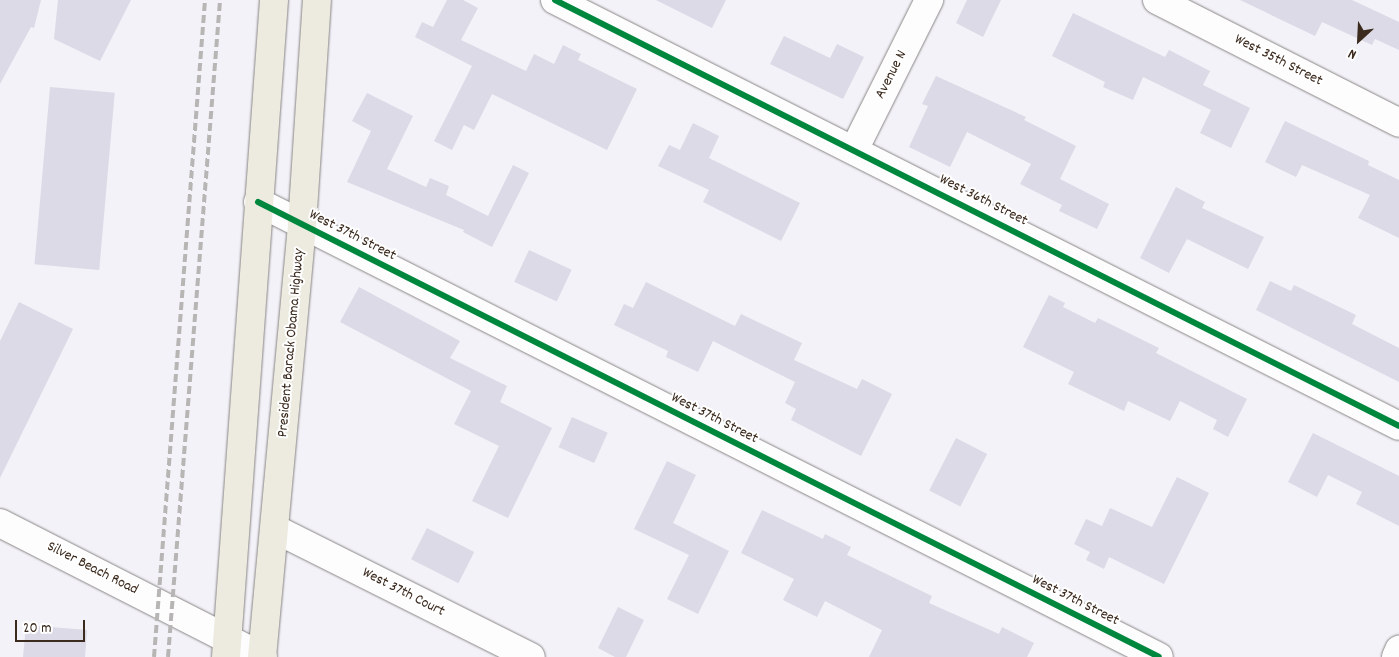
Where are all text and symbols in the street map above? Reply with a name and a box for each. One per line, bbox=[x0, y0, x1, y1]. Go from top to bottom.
north arrow bbox=[1334, 15, 1384, 65]
street label: West 35th Street bbox=[1231, 31, 1325, 91]
text: N bbox=[1345, 43, 1360, 64]
street label: Avenue N bbox=[872, 48, 912, 102]
street label: West 36th Street bbox=[936, 171, 1030, 231]
street label: West 37th Street bbox=[306, 206, 398, 266]
street label: President Barack Obama Highway bbox=[275, 248, 309, 438]
street label: West 37th Street bbox=[668, 389, 760, 449]
street label: Silver Beach Road bbox=[43, 538, 141, 600]
street label: West 37th Court bbox=[359, 564, 447, 622]
street label: West 37th Street bbox=[1029, 571, 1121, 631]
scale bar bbox=[18, 610, 88, 642]
text: 20 m bbox=[23, 618, 51, 640]

